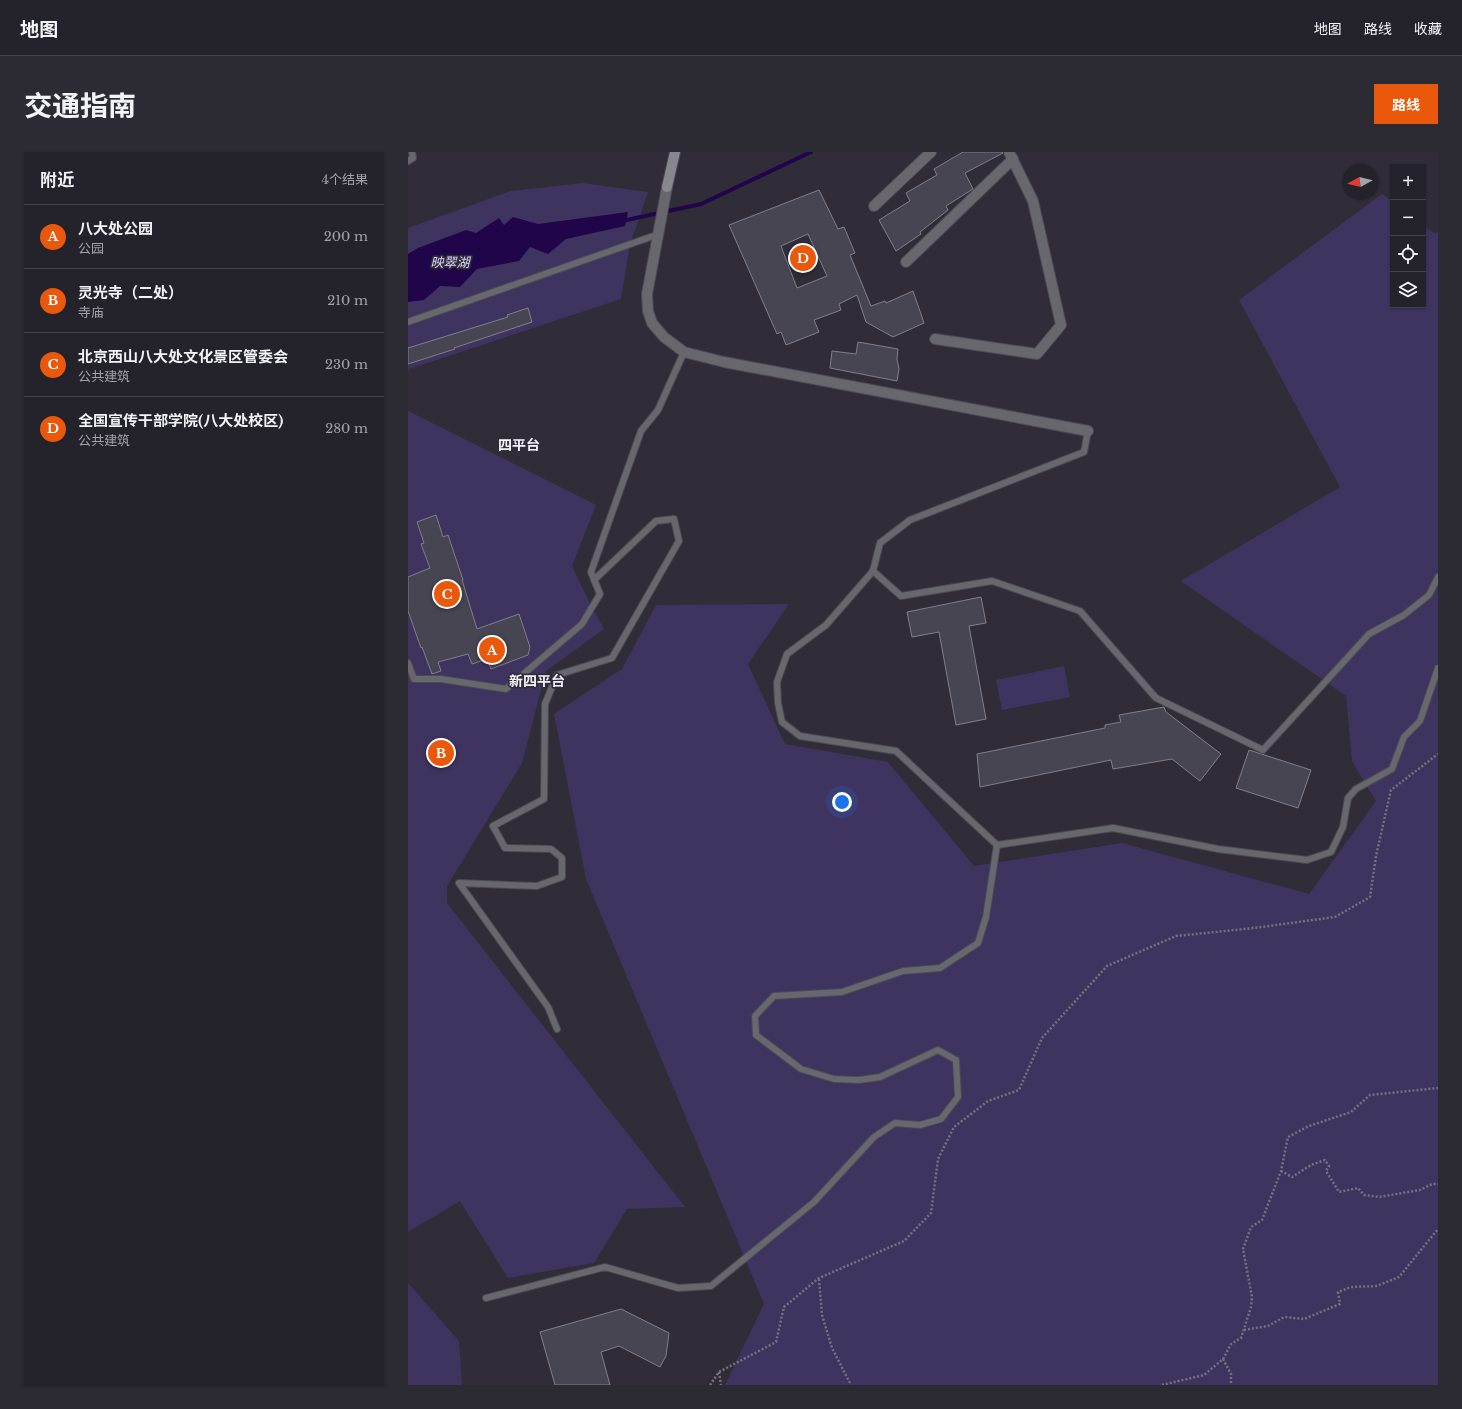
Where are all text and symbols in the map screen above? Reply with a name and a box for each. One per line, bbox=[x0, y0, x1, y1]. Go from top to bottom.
text: 地图 bbox=[20, 18, 58, 41]
text: 地图 bbox=[1314, 20, 1342, 38]
text: 路线 bbox=[1364, 20, 1392, 38]
text: 收藏 bbox=[1414, 20, 1442, 38]
button: 路线 bbox=[1374, 84, 1438, 124]
text: 交通指南 bbox=[24, 89, 136, 124]
north arrow bbox=[1342, 164, 1378, 200]
map controls bbox=[1390, 164, 1426, 308]
button: + bbox=[1390, 164, 1426, 200]
text: 附近 bbox=[40, 170, 74, 191]
text: 4个结果 bbox=[321, 171, 368, 188]
button: − bbox=[1390, 200, 1426, 236]
text: 八大处公园 bbox=[78, 219, 153, 238]
text: A bbox=[48, 228, 58, 245]
text: 200 m bbox=[324, 228, 368, 245]
button: locate bbox=[1390, 236, 1426, 272]
text: 公园 bbox=[78, 240, 104, 257]
pin: D bbox=[790, 243, 816, 273]
water label: 映翠湖 bbox=[430, 254, 471, 271]
button: layers bbox=[1390, 272, 1426, 308]
text: 灵光寺（二处） bbox=[78, 283, 183, 302]
text: B bbox=[48, 292, 58, 309]
text: 210 m bbox=[327, 292, 368, 309]
text: 寺庙 bbox=[78, 304, 104, 321]
text: 北京西山八大处文化景区管委会 bbox=[78, 347, 288, 366]
text: C bbox=[48, 356, 58, 373]
text: 230 m bbox=[325, 356, 368, 373]
text: 公共建筑 bbox=[78, 368, 130, 385]
text: 全国宣传干部学院(八大处校区) bbox=[78, 411, 283, 430]
text: D bbox=[47, 420, 59, 437]
text: 280 m bbox=[325, 420, 368, 437]
text: 公共建筑 bbox=[78, 432, 130, 449]
district label: 四平台 bbox=[498, 436, 540, 454]
pin: C bbox=[434, 579, 460, 609]
pin: A bbox=[479, 635, 505, 665]
district label: 新四平台 bbox=[509, 672, 565, 690]
pin: B bbox=[428, 738, 454, 768]
your location bbox=[832, 792, 852, 812]

